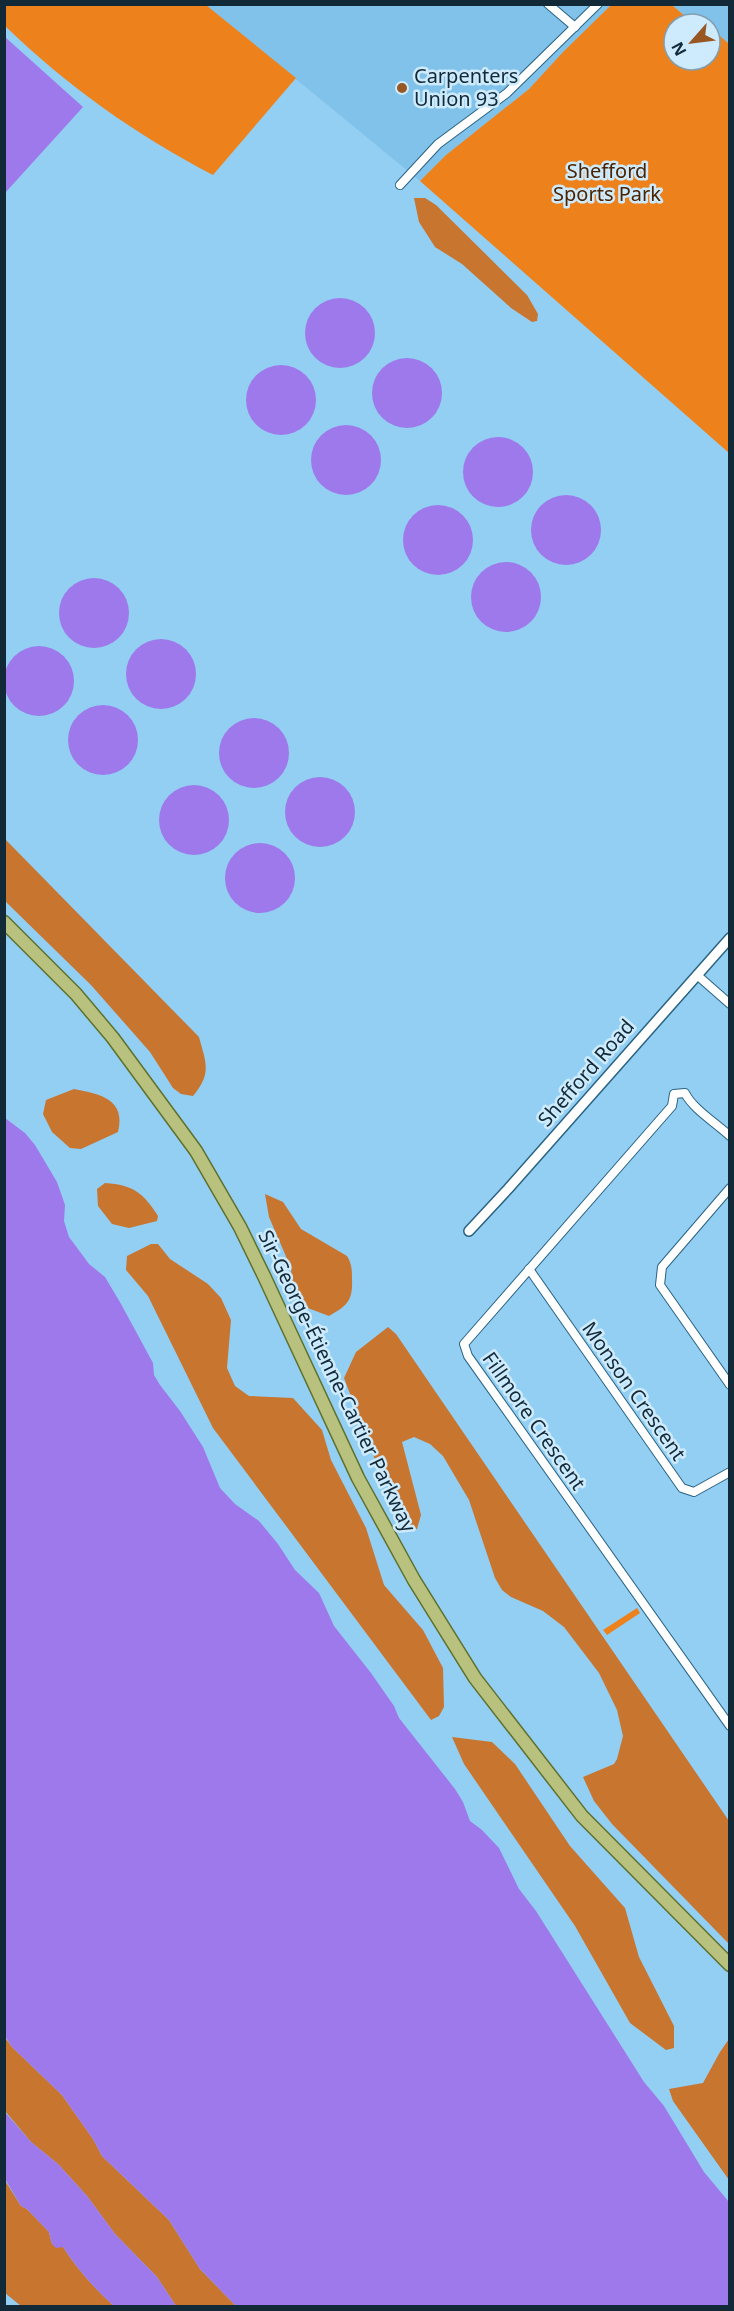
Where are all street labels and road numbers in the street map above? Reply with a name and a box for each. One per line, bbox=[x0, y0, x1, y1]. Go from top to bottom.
street label: Shefford Road bbox=[532, 1013, 640, 1132]
street label: Sir-George-Étienne-Cartier Parkway bbox=[252, 1225, 423, 1537]
street label: Monson Crescent bbox=[576, 1316, 692, 1465]
street label: Fillmore Crescent bbox=[477, 1346, 592, 1495]

